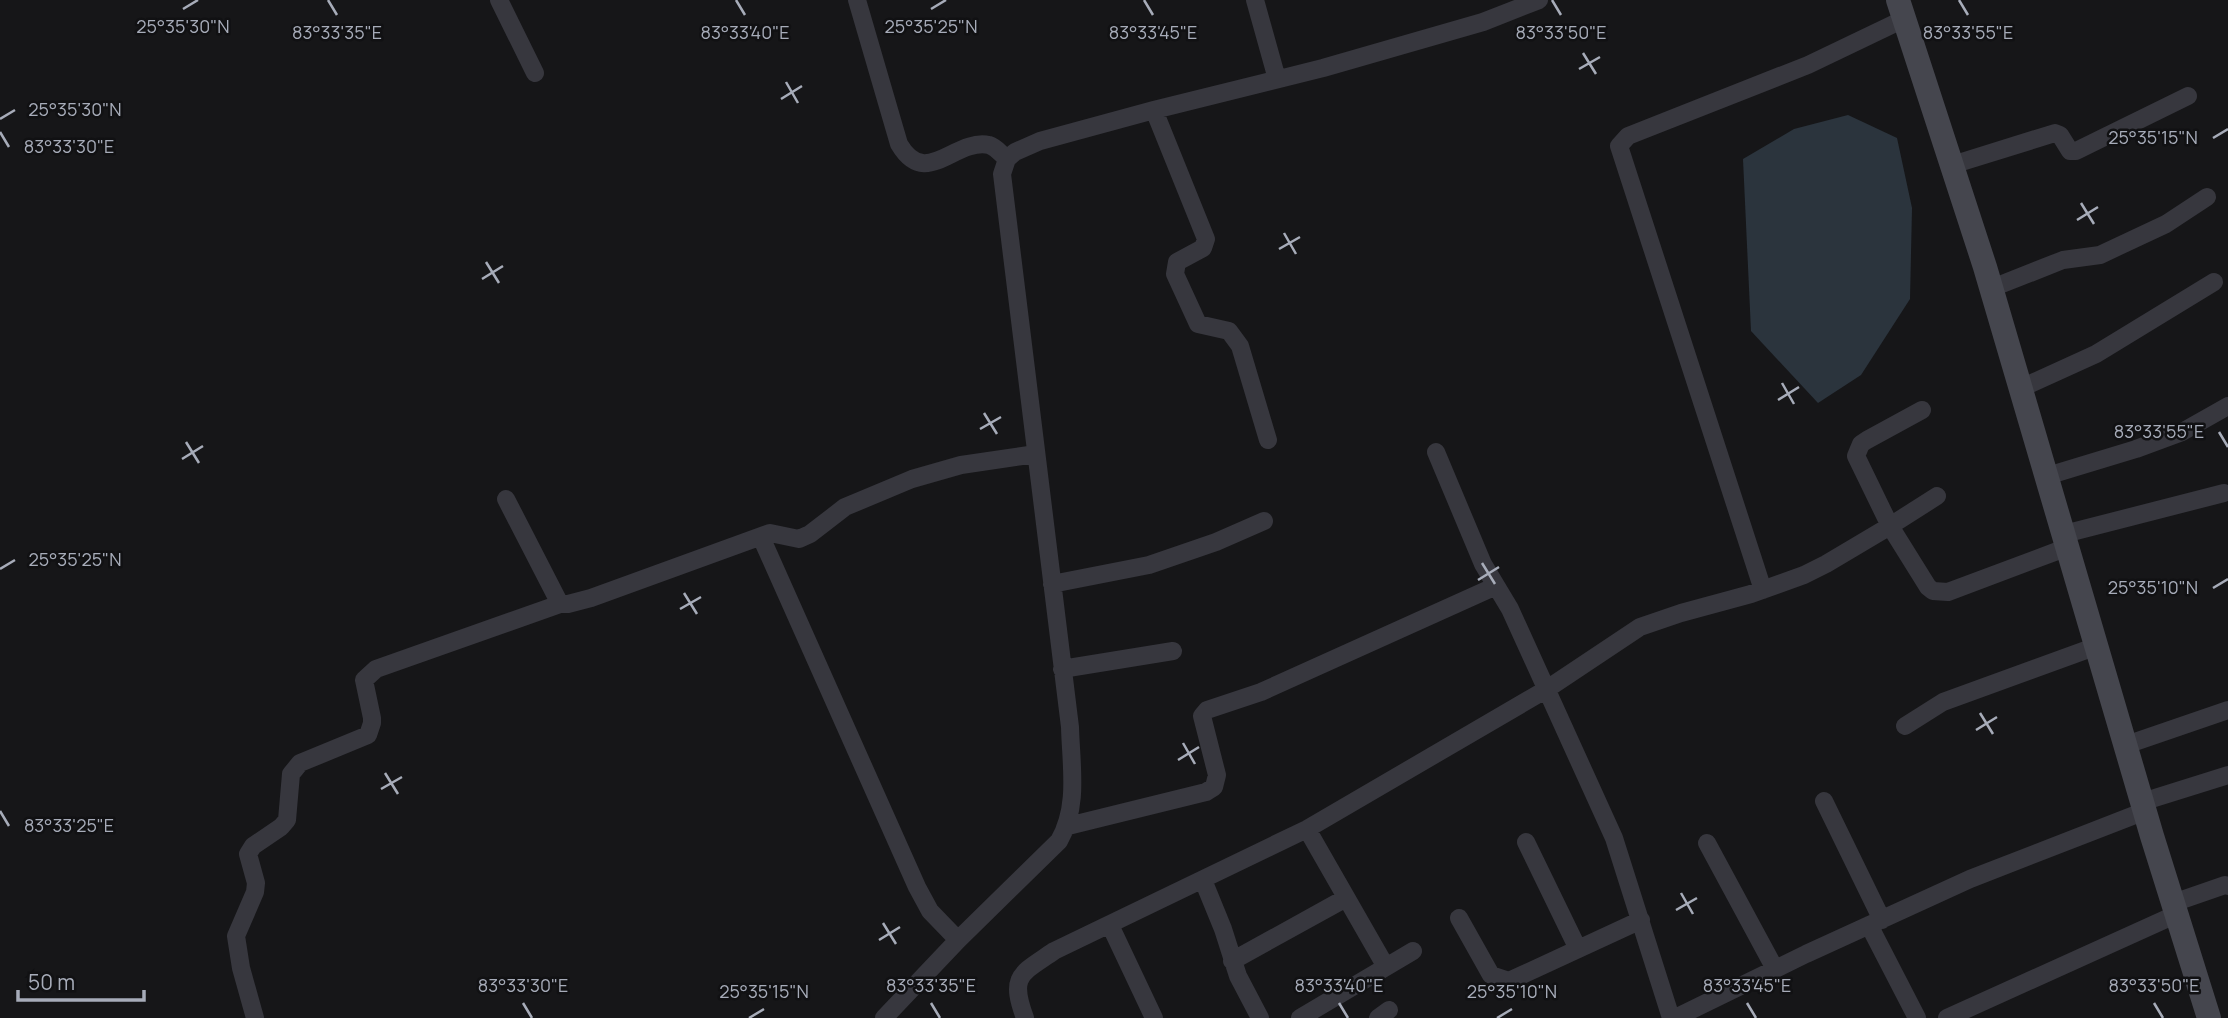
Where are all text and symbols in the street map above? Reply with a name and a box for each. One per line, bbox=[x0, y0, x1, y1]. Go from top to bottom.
text: 25°35'30"N bbox=[136, 14, 230, 38]
text: 25°35'25"N bbox=[885, 14, 977, 38]
text: 83°33'35"E bbox=[292, 20, 382, 44]
text: 83°33'40"E bbox=[700, 20, 790, 44]
text: 83°33'45"E bbox=[1109, 20, 1197, 44]
text: 83°33'50"E bbox=[1516, 20, 1606, 44]
text: 83°33'55"E bbox=[1923, 20, 2013, 44]
text: 25°35'30"N bbox=[28, 97, 122, 121]
text: 25°35'15"N bbox=[2108, 125, 2198, 149]
text: 83°33'30"E bbox=[24, 134, 114, 158]
text: 83°33'55"E bbox=[2114, 419, 2204, 443]
text: 25°35'25"N bbox=[29, 547, 121, 571]
text: 25°35'10"N bbox=[2108, 575, 2198, 599]
text: 83°33'25"E bbox=[24, 813, 114, 837]
scale bar bbox=[18, 958, 144, 1002]
text: 50 m bbox=[28, 968, 75, 996]
text: 83°33'30"E bbox=[478, 973, 568, 997]
text: 83°33'35"E bbox=[886, 973, 976, 997]
text: 83°33'40"E bbox=[1294, 973, 1384, 997]
text: 83°33'45"E bbox=[1703, 973, 1791, 997]
text: 83°33'50"E bbox=[2109, 973, 2199, 997]
text: 25°35'15"N bbox=[719, 979, 809, 1003]
text: 25°35'10"N bbox=[1467, 979, 1557, 1003]

